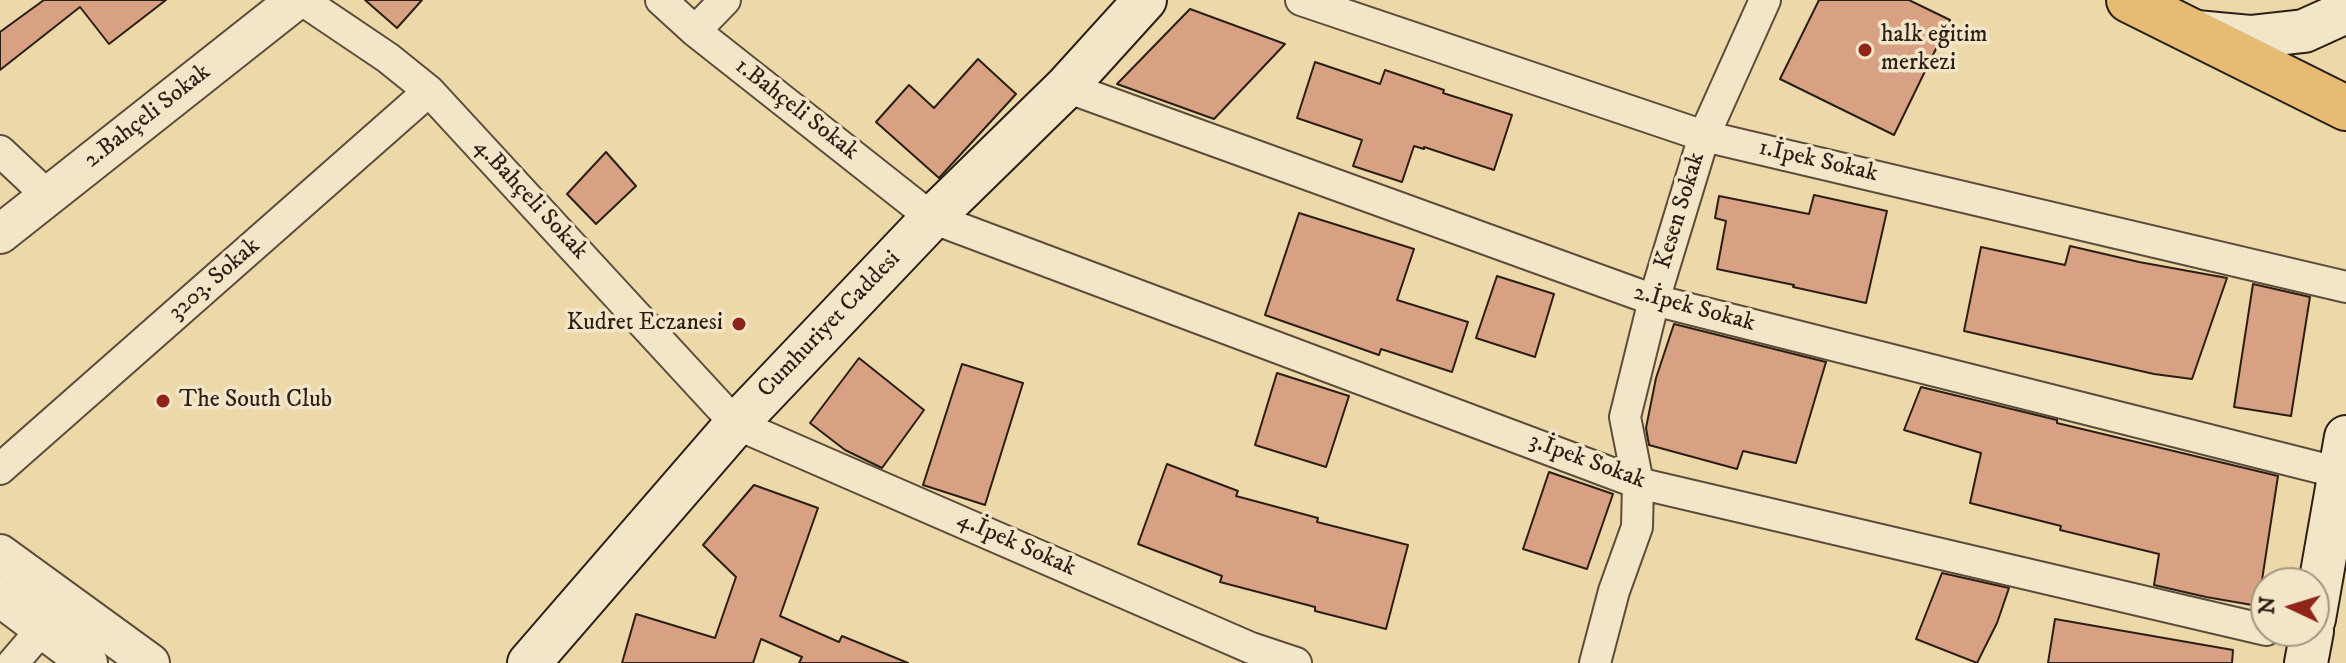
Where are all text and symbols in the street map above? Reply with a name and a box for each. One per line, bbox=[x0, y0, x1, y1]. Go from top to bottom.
place label: halk eğitim merkezi bbox=[1881, 22, 1988, 78]
marker: halk eğitim merkezi bbox=[1856, 41, 1874, 59]
street label: 1.Bahçeli Sokak bbox=[728, 53, 864, 167]
street label: 2.Bahçeli Sokak bbox=[79, 59, 217, 175]
street label: 4.Bahçeli Sokak bbox=[467, 134, 593, 266]
street label: 1.İpek Sokak bbox=[1756, 134, 1880, 190]
street label: Kesen Sokak bbox=[1650, 149, 1712, 273]
street label: 3203. Sokak bbox=[163, 233, 267, 327]
street label: Cumhuriyet Caddesi bbox=[753, 246, 907, 404]
street label: 2.İpek Sokak bbox=[1630, 279, 1758, 339]
place label: Kudret Eczanesi bbox=[567, 310, 723, 338]
marker: Kudret Eczanesi bbox=[730, 315, 748, 333]
place label: The South Club bbox=[179, 387, 332, 415]
marker: The South Club bbox=[154, 392, 172, 410]
street label: 3.İpek Sokak bbox=[1525, 428, 1649, 496]
street label: 4.İpek Sokak bbox=[952, 506, 1080, 584]
north arrow bbox=[2250, 567, 2330, 647]
text: N bbox=[2253, 595, 2282, 615]

